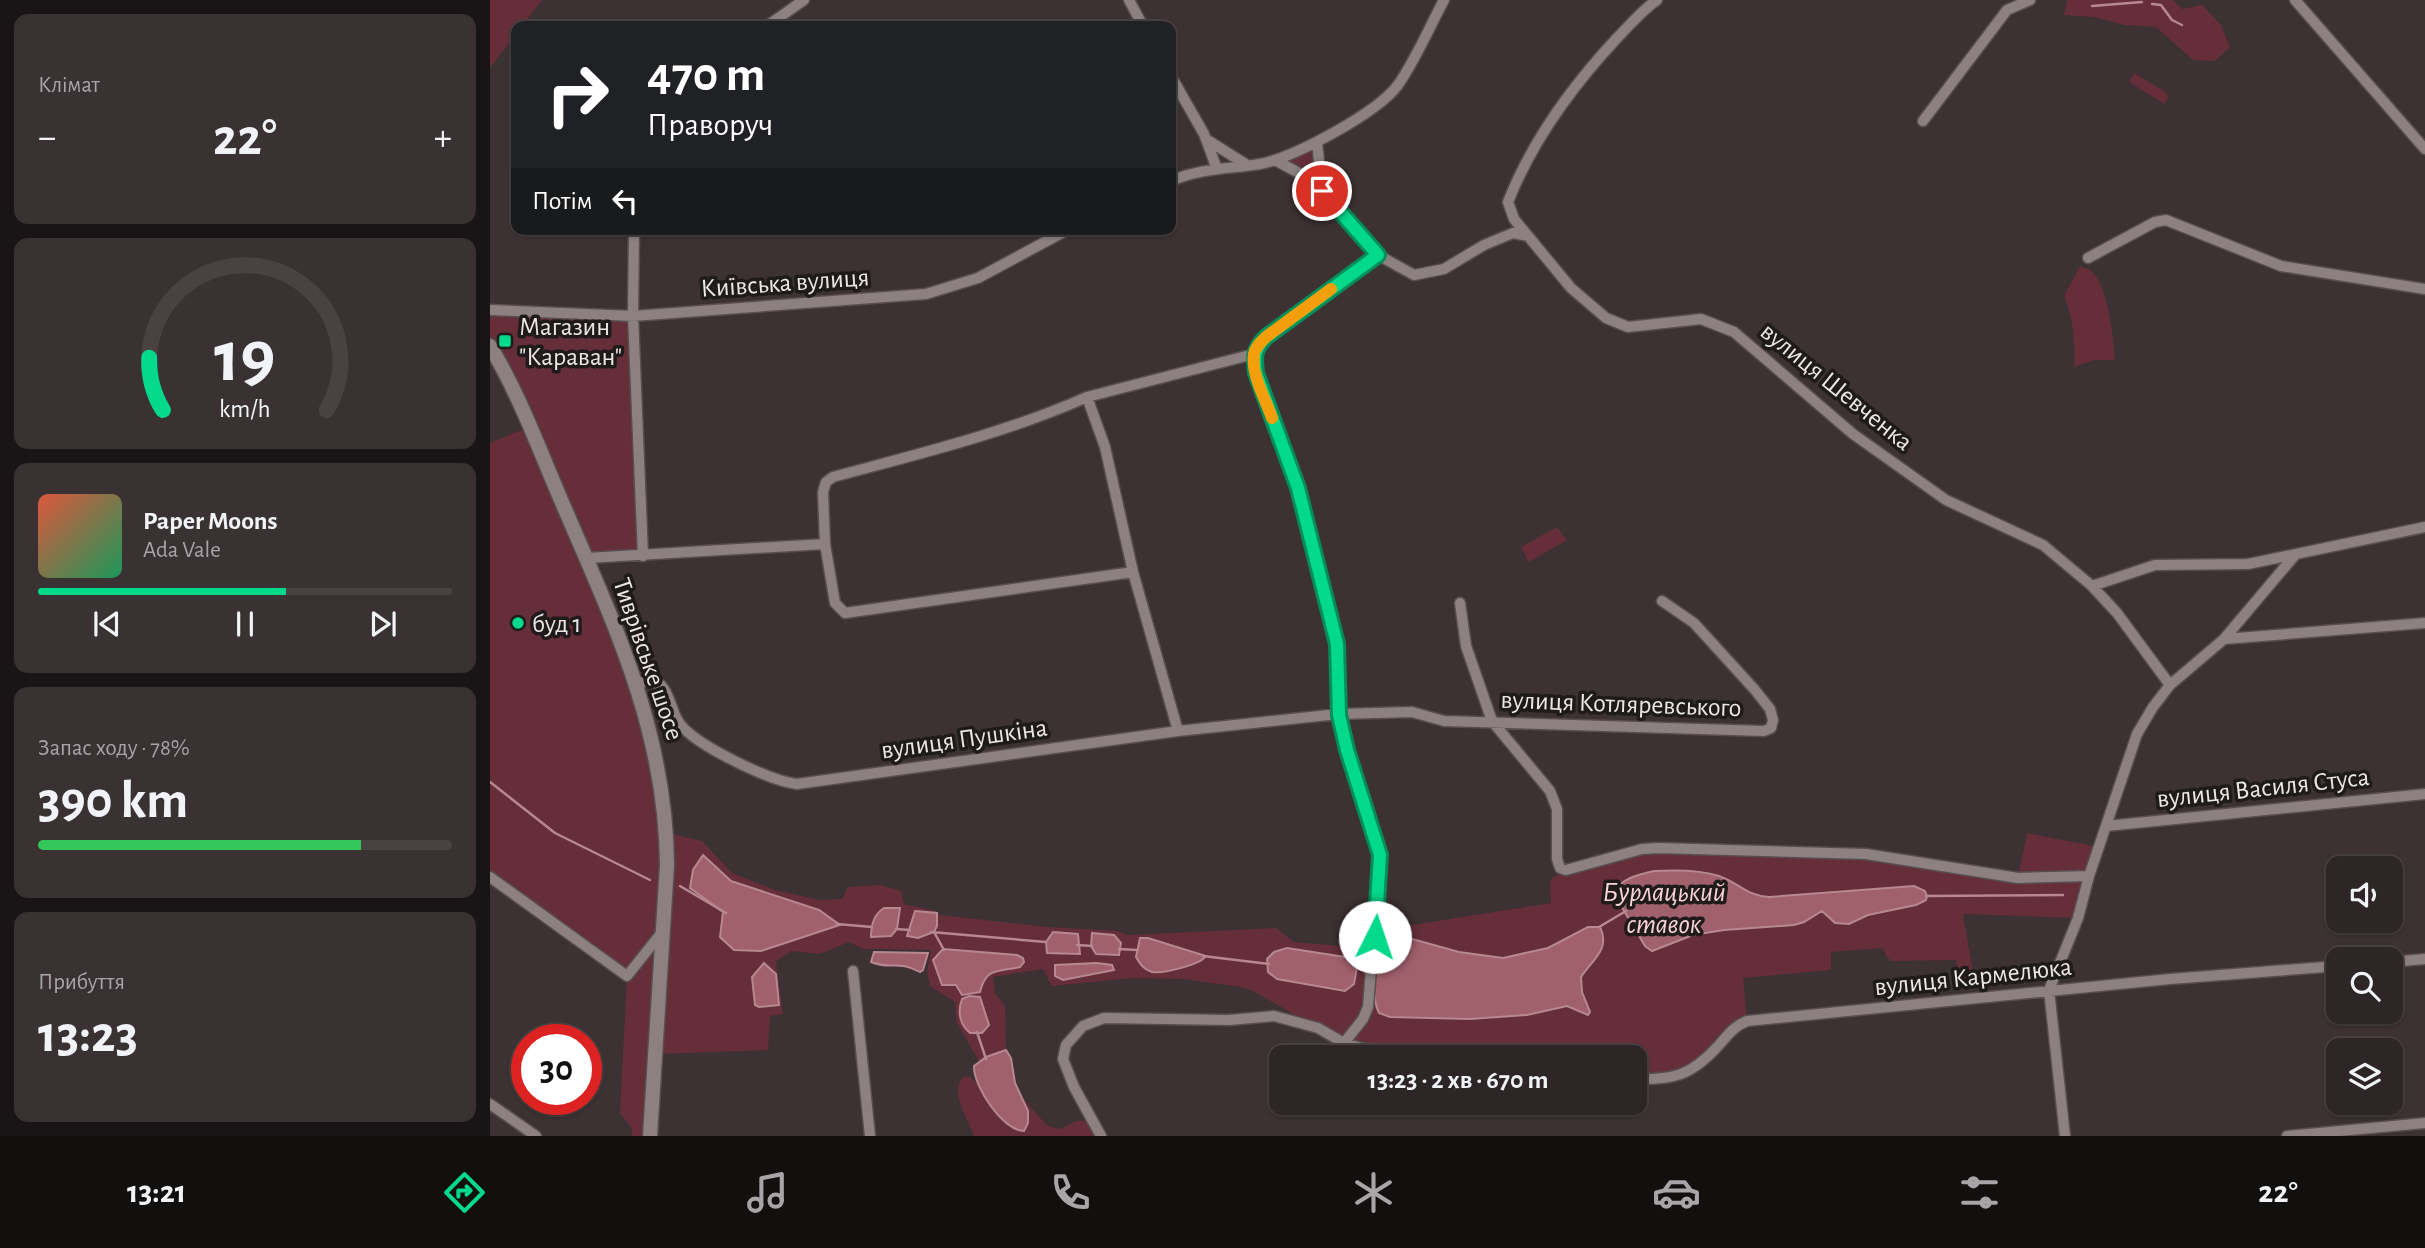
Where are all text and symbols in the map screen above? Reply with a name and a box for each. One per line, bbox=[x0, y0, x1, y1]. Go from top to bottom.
icon: right bbox=[532, 49, 623, 140]
text: 470 m bbox=[647, 51, 765, 100]
text: Клімат bbox=[38, 74, 100, 97]
text: Праворуч bbox=[647, 109, 773, 141]
text: 22° bbox=[213, 112, 277, 164]
text: − bbox=[38, 119, 56, 157]
text: + bbox=[434, 119, 452, 157]
pin bbox=[1292, 161, 1352, 221]
icon: arrive bbox=[1303, 172, 1341, 210]
icon: left bbox=[606, 182, 644, 220]
text: Потім bbox=[532, 188, 592, 214]
street label: Київська вулиця bbox=[700, 264, 870, 302]
place label: Магазин "Караван" bbox=[519, 314, 622, 370]
street label: вулиця Шевченка bbox=[1756, 318, 1917, 456]
text: 19 bbox=[214, 322, 276, 395]
marker: Магазин "Караван" bbox=[497, 333, 513, 349]
text: km/h bbox=[219, 396, 271, 421]
text: Paper Moons bbox=[143, 508, 278, 534]
text: Ada Vale bbox=[143, 539, 221, 562]
street label: Тиврівське шосе bbox=[608, 575, 688, 744]
icon: previous bbox=[88, 605, 126, 643]
icon: pause bbox=[226, 605, 264, 643]
icon: next bbox=[364, 605, 402, 643]
place label: буд 1 bbox=[532, 611, 582, 637]
marker: буд 1 bbox=[510, 615, 526, 631]
street label: вулиця Котляревського bbox=[1500, 687, 1742, 721]
street label: вулиця Пушкіна bbox=[879, 714, 1049, 764]
text: Запас ходу · 78% bbox=[38, 737, 190, 760]
street label: вулиця Василя Стуса bbox=[2156, 764, 2371, 812]
text: 390 km bbox=[38, 775, 188, 827]
map controls bbox=[2326, 856, 2403, 1115]
button: sound bbox=[2326, 856, 2403, 933]
water label: Бурлацький ставок bbox=[1602, 879, 1726, 939]
position arrow bbox=[1338, 900, 1412, 974]
button: search bbox=[2326, 947, 2403, 1024]
street label: вулиця Кармелюка bbox=[1873, 954, 2073, 1000]
text: Прибуття bbox=[38, 971, 125, 994]
text: 13:23 bbox=[38, 1009, 138, 1061]
speed limit sign: 30 bbox=[511, 1024, 602, 1115]
button: layers bbox=[2326, 1038, 2403, 1115]
text: 13:23 · 2 хв · 670 m bbox=[1368, 1067, 1548, 1093]
icon: directions bbox=[440, 1168, 489, 1217]
icon: music bbox=[743, 1168, 792, 1217]
icon: phone bbox=[1046, 1168, 1095, 1217]
icon: climate bbox=[1349, 1168, 1398, 1217]
icon: car bbox=[1652, 1168, 1701, 1217]
icon: filters bbox=[1955, 1168, 2004, 1217]
text: 13:21 bbox=[127, 1176, 186, 1208]
text: 22° bbox=[2258, 1176, 2298, 1208]

